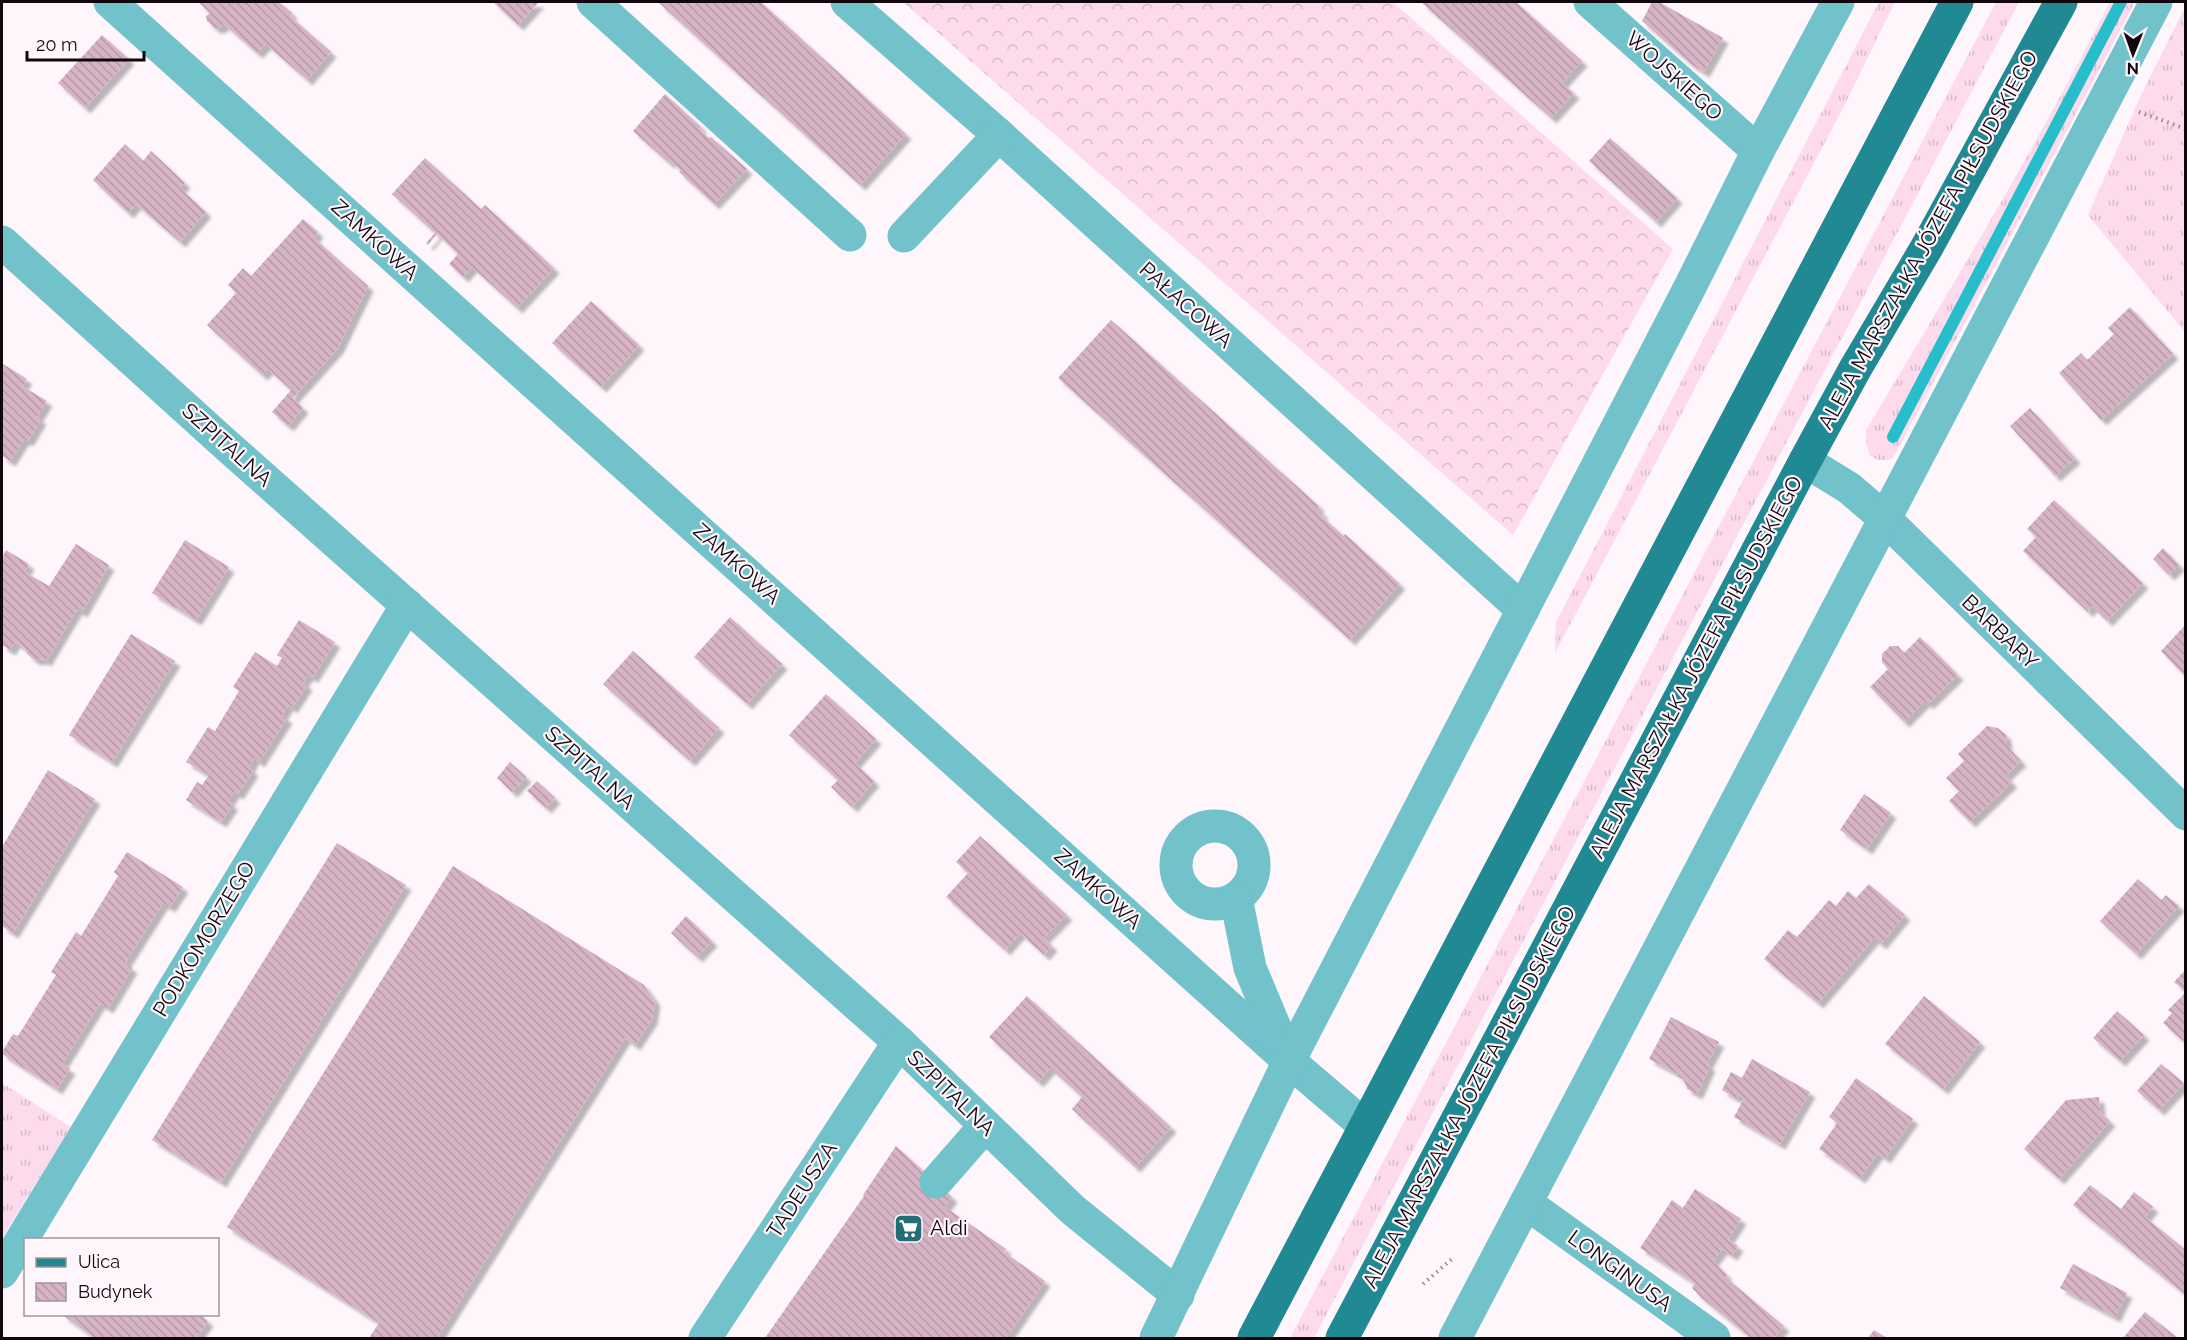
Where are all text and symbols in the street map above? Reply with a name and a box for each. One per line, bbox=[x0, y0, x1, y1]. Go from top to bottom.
scale bar bbox=[27, 24, 144, 62]
north arrow bbox=[2103, 24, 2163, 84]
street label: WOJSKIEGO bbox=[1621, 26, 1728, 126]
text: 20 m bbox=[36, 34, 78, 55]
street label: ALEJA MARSZAŁKA JÓZEFA PIŁSUDSKIEGO bbox=[1813, 46, 2043, 433]
text: N bbox=[2126, 59, 2139, 78]
street label: ZAMKOWA bbox=[327, 194, 424, 285]
street label: PAŁACOWA bbox=[1135, 256, 1238, 353]
street label: SZPITALNA bbox=[177, 398, 277, 492]
street label: ALEJA MARSZAŁKA JÓZEFA PIŁSUDSKIEGO bbox=[1584, 471, 1807, 862]
street label: ZAMKOWA bbox=[689, 518, 786, 609]
street label: BARBARY bbox=[1957, 589, 2044, 674]
street label: SZPITALNA bbox=[540, 721, 640, 815]
street label: ZAMKOWA bbox=[1050, 843, 1147, 934]
street label: PODKOMORZEGO bbox=[147, 857, 260, 1021]
street label: ALEJA MARSZAŁKA JÓZEFA PIŁSUDSKIEGO bbox=[1357, 901, 1580, 1292]
street label: SZPITALNA bbox=[902, 1045, 1000, 1141]
street label: TADEUSZA bbox=[761, 1137, 842, 1242]
supermarket icon: Aldi bbox=[893, 1212, 925, 1244]
place label: Aldi bbox=[930, 1215, 968, 1240]
street label: LONGINUSA bbox=[1563, 1224, 1677, 1317]
legend bbox=[24, 1238, 219, 1316]
text: Ulica bbox=[78, 1251, 120, 1272]
text: Budynek bbox=[78, 1281, 153, 1302]

